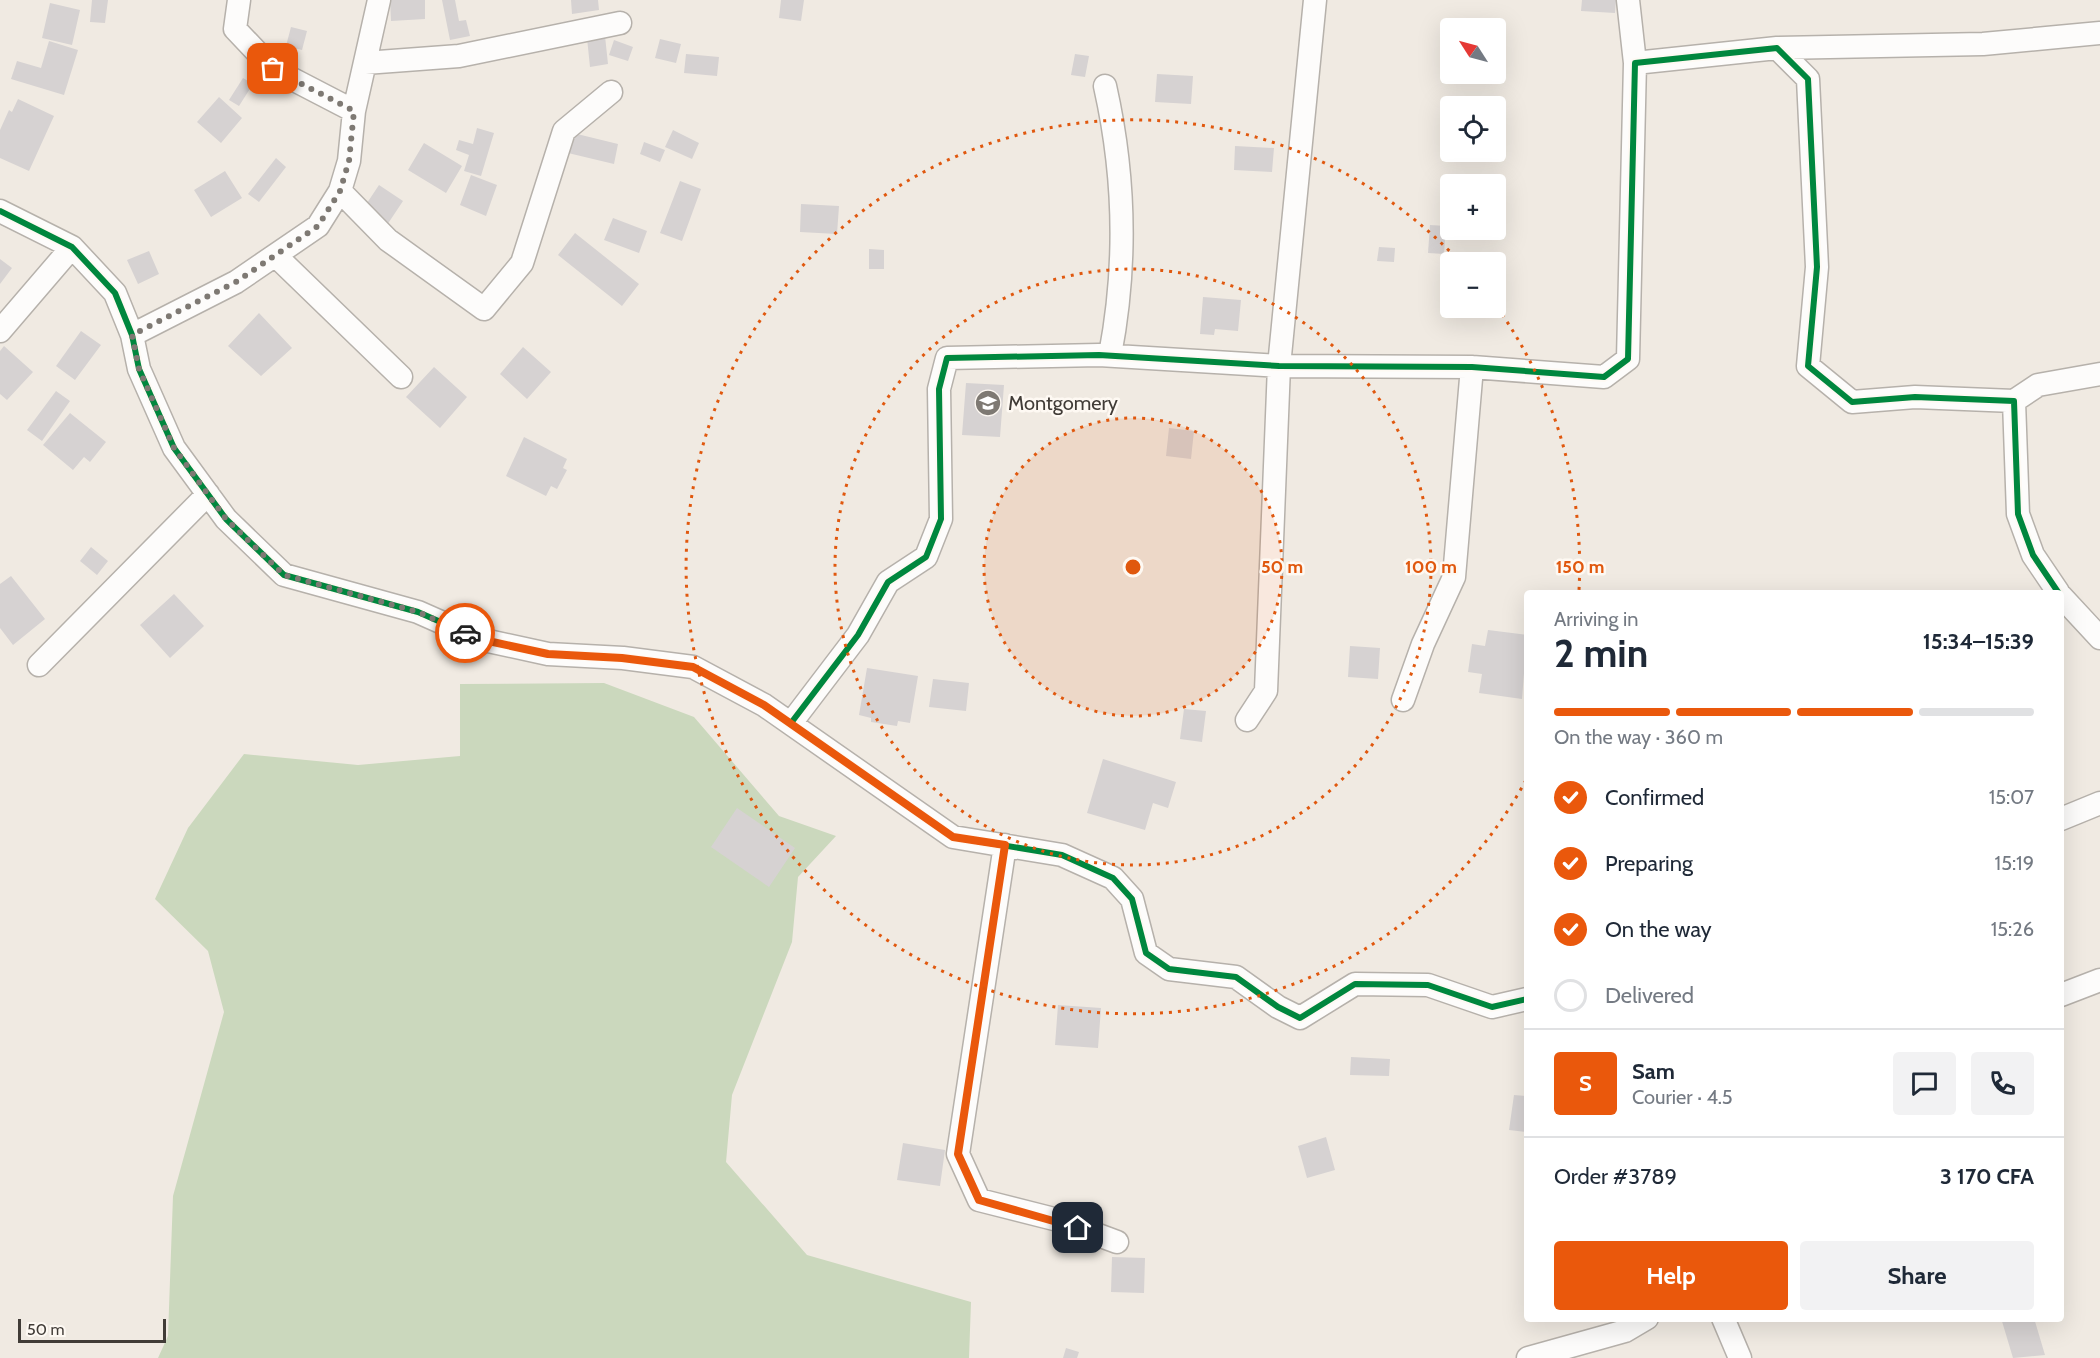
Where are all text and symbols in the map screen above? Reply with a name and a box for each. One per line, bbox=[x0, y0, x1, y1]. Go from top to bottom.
north arrow bbox=[1440, 18, 1506, 84]
map controls bbox=[1440, 18, 1506, 318]
pin bbox=[247, 43, 298, 94]
icon: bag bbox=[256, 52, 289, 85]
button: locate bbox=[1440, 96, 1506, 162]
button: + bbox=[1440, 174, 1506, 240]
button: − bbox=[1440, 252, 1506, 318]
school or university icon: Montgomery bbox=[973, 388, 1003, 418]
place label: Montgomery bbox=[1008, 391, 1118, 415]
text: 50 m bbox=[1261, 556, 1303, 578]
text: 100 m bbox=[1405, 556, 1457, 578]
text: 150 m bbox=[1556, 556, 1604, 578]
centre of rings bbox=[1123, 557, 1143, 577]
courier bbox=[435, 603, 495, 663]
text: Arriving in bbox=[1554, 607, 1638, 631]
icon: car bbox=[449, 617, 482, 650]
text: 15:34–15:39 bbox=[1923, 628, 2034, 655]
text: 2 min bbox=[1554, 629, 1648, 677]
text: On the way · 360 m bbox=[1554, 725, 1723, 749]
icon: check bbox=[1554, 781, 1587, 814]
text: Confirmed bbox=[1605, 784, 1704, 811]
text: 15:07 bbox=[1989, 785, 2034, 809]
icon: check bbox=[1554, 847, 1587, 880]
text: Preparing bbox=[1605, 850, 1693, 877]
text: 15:19 bbox=[1995, 851, 2034, 875]
icon: check bbox=[1554, 913, 1587, 946]
text: On the way bbox=[1605, 916, 1712, 943]
text: 15:26 bbox=[1991, 917, 2034, 941]
text: Delivered bbox=[1605, 982, 1694, 1009]
button: chat bbox=[1893, 1052, 1956, 1115]
button: phone bbox=[1971, 1052, 2034, 1115]
text: Sam bbox=[1632, 1058, 1675, 1085]
text: S bbox=[1579, 1070, 1592, 1097]
text: Courier · 4.5 bbox=[1632, 1085, 1733, 1109]
text: Order #3789 bbox=[1554, 1163, 1677, 1190]
text: 3 170 CFA bbox=[1940, 1163, 2034, 1190]
pin bbox=[1052, 1202, 1103, 1253]
icon: home bbox=[1061, 1211, 1094, 1244]
button: Help bbox=[1554, 1241, 1788, 1310]
button: Share bbox=[1800, 1241, 2034, 1310]
scale bar bbox=[18, 1316, 166, 1344]
text: 50 m bbox=[27, 1320, 64, 1339]

